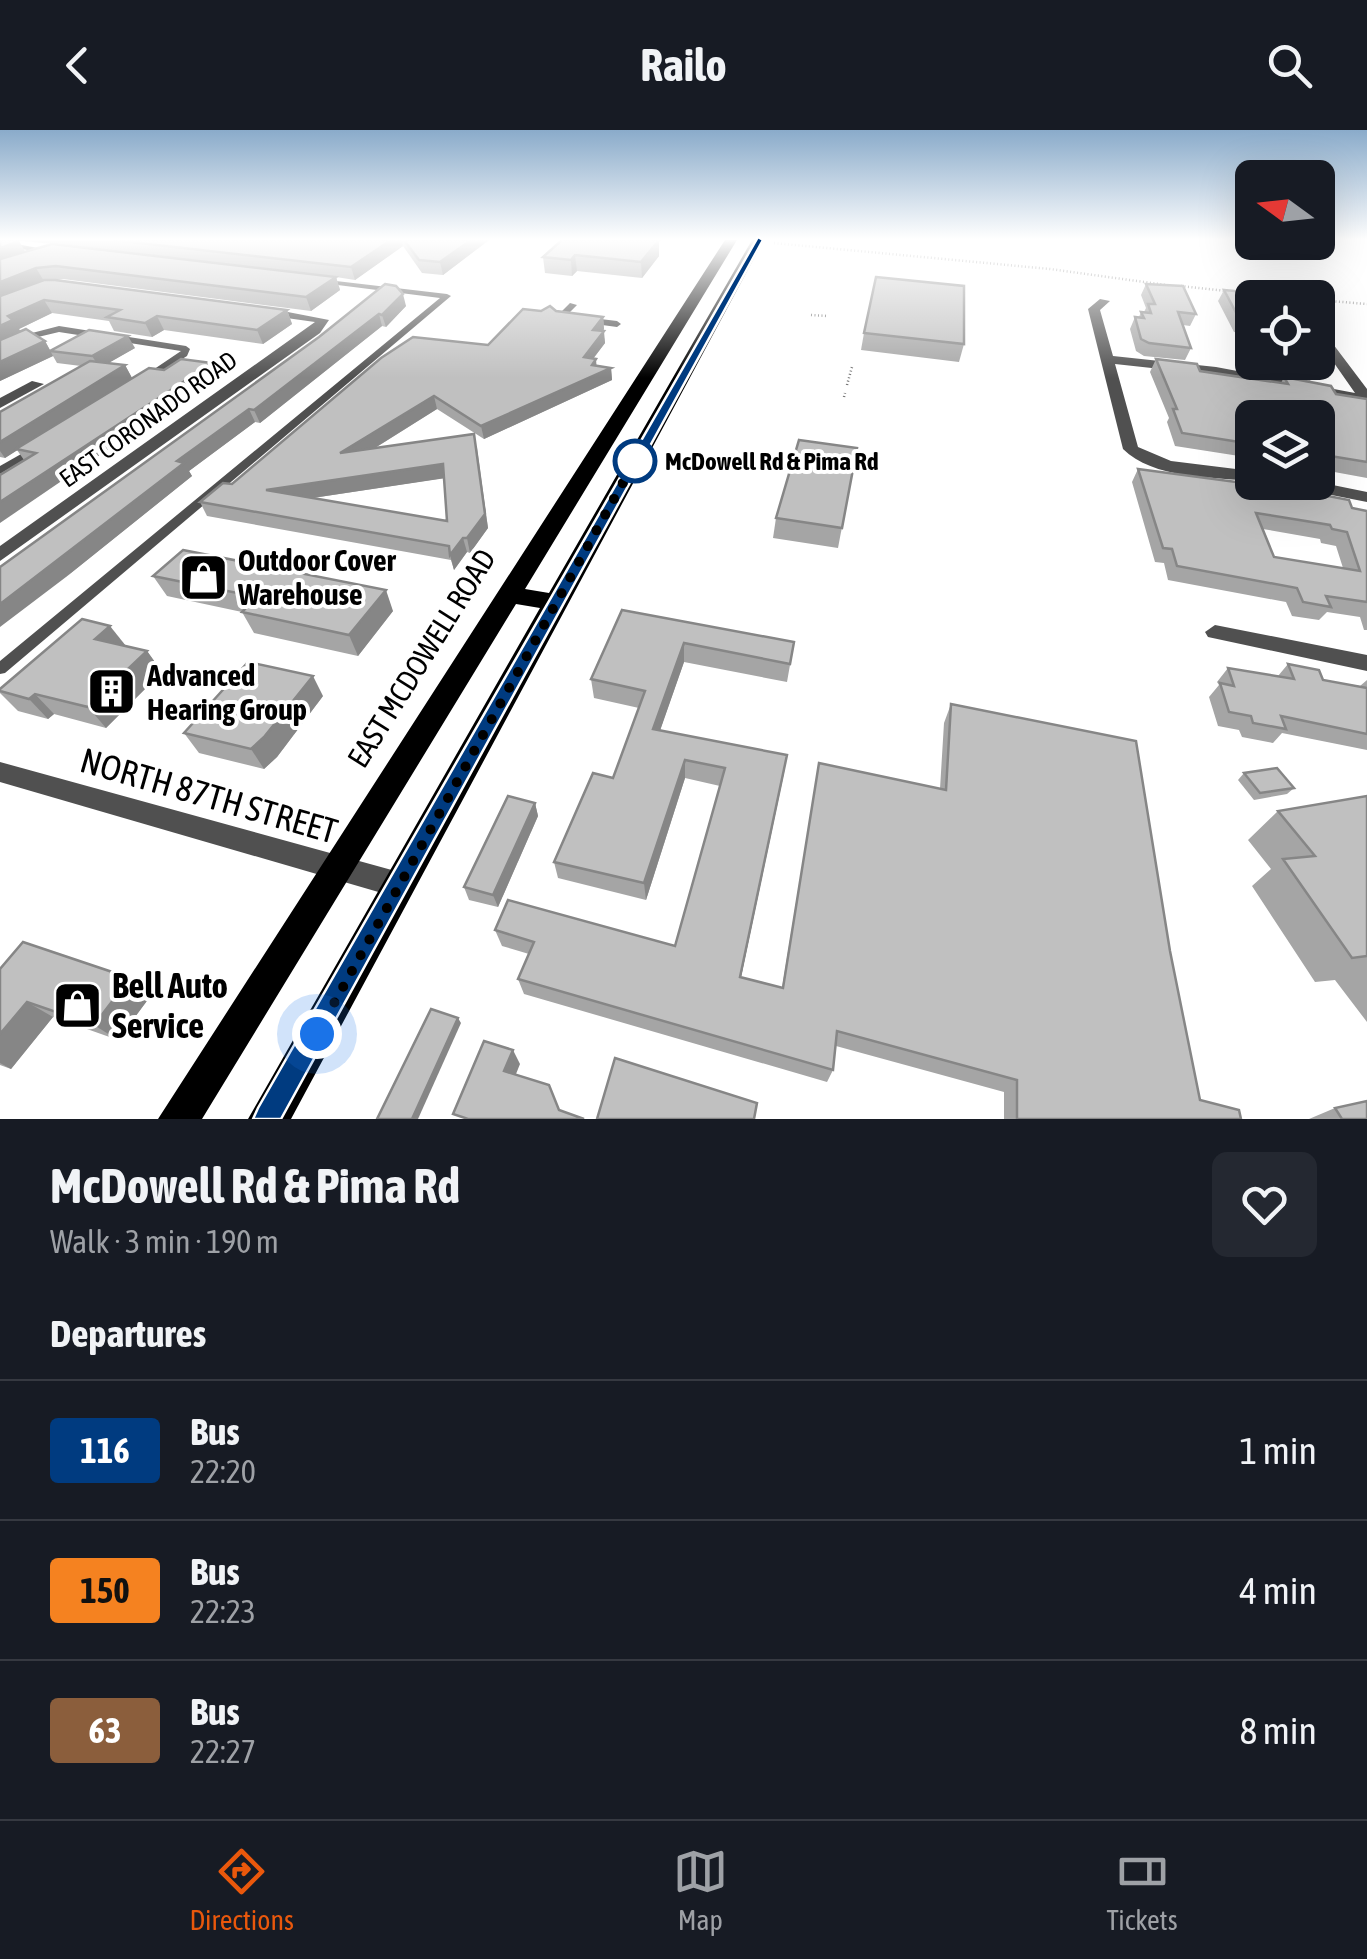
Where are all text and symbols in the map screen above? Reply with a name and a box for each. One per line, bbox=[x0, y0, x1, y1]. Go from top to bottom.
icon: back bbox=[50, 38, 105, 93]
icon: search bbox=[1262, 38, 1317, 93]
text: Railo bbox=[640, 39, 727, 91]
north arrow bbox=[1235, 160, 1335, 260]
map controls bbox=[1235, 160, 1335, 500]
button: locate bbox=[1235, 280, 1335, 380]
street label: EAST CORONADO ROAD bbox=[54, 345, 242, 493]
button: layers bbox=[1235, 400, 1335, 500]
marker: McDowell Rd & Pima Rd bbox=[614, 440, 656, 482]
place label: McDowell Rd & Pima Rd bbox=[665, 447, 879, 475]
place label: Outdoor Cover Warehouse bbox=[237, 543, 397, 611]
street label: EAST MCDOWELL ROAD bbox=[340, 543, 502, 773]
shop icon: Outdoor Cover Warehouse bbox=[177, 551, 229, 603]
place label: Advanced Hearing Group bbox=[146, 658, 307, 726]
building icon: Advanced Hearing Group bbox=[86, 666, 138, 718]
street label: NORTH 87TH STREET bbox=[76, 739, 342, 851]
place label: Bell Auto Service bbox=[112, 965, 228, 1045]
shop icon: Bell Auto Service bbox=[51, 979, 103, 1031]
your location bbox=[292, 1009, 342, 1059]
button: heart bbox=[1212, 1152, 1317, 1257]
text: McDowell Rd & Pima Rd bbox=[50, 1158, 460, 1213]
text: Walk · 3 min · 190 m bbox=[50, 1223, 279, 1260]
text: Departures bbox=[50, 1312, 206, 1355]
text: Bus bbox=[190, 1410, 240, 1453]
text: 1 min bbox=[1239, 1429, 1317, 1472]
text: 116 bbox=[80, 1430, 130, 1470]
text: 22:20 bbox=[190, 1453, 256, 1490]
text: Bus bbox=[190, 1550, 240, 1593]
text: 4 min bbox=[1239, 1569, 1317, 1612]
text: 150 bbox=[80, 1570, 130, 1610]
text: 22:23 bbox=[190, 1593, 256, 1630]
text: Bus bbox=[190, 1690, 240, 1733]
text: 8 min bbox=[1239, 1709, 1317, 1752]
text: 63 bbox=[89, 1710, 121, 1750]
text: 22:27 bbox=[190, 1733, 256, 1770]
tab: Directions bbox=[189, 1844, 294, 1936]
tab: Map bbox=[673, 1844, 728, 1936]
tab: Tickets bbox=[1107, 1844, 1178, 1936]

